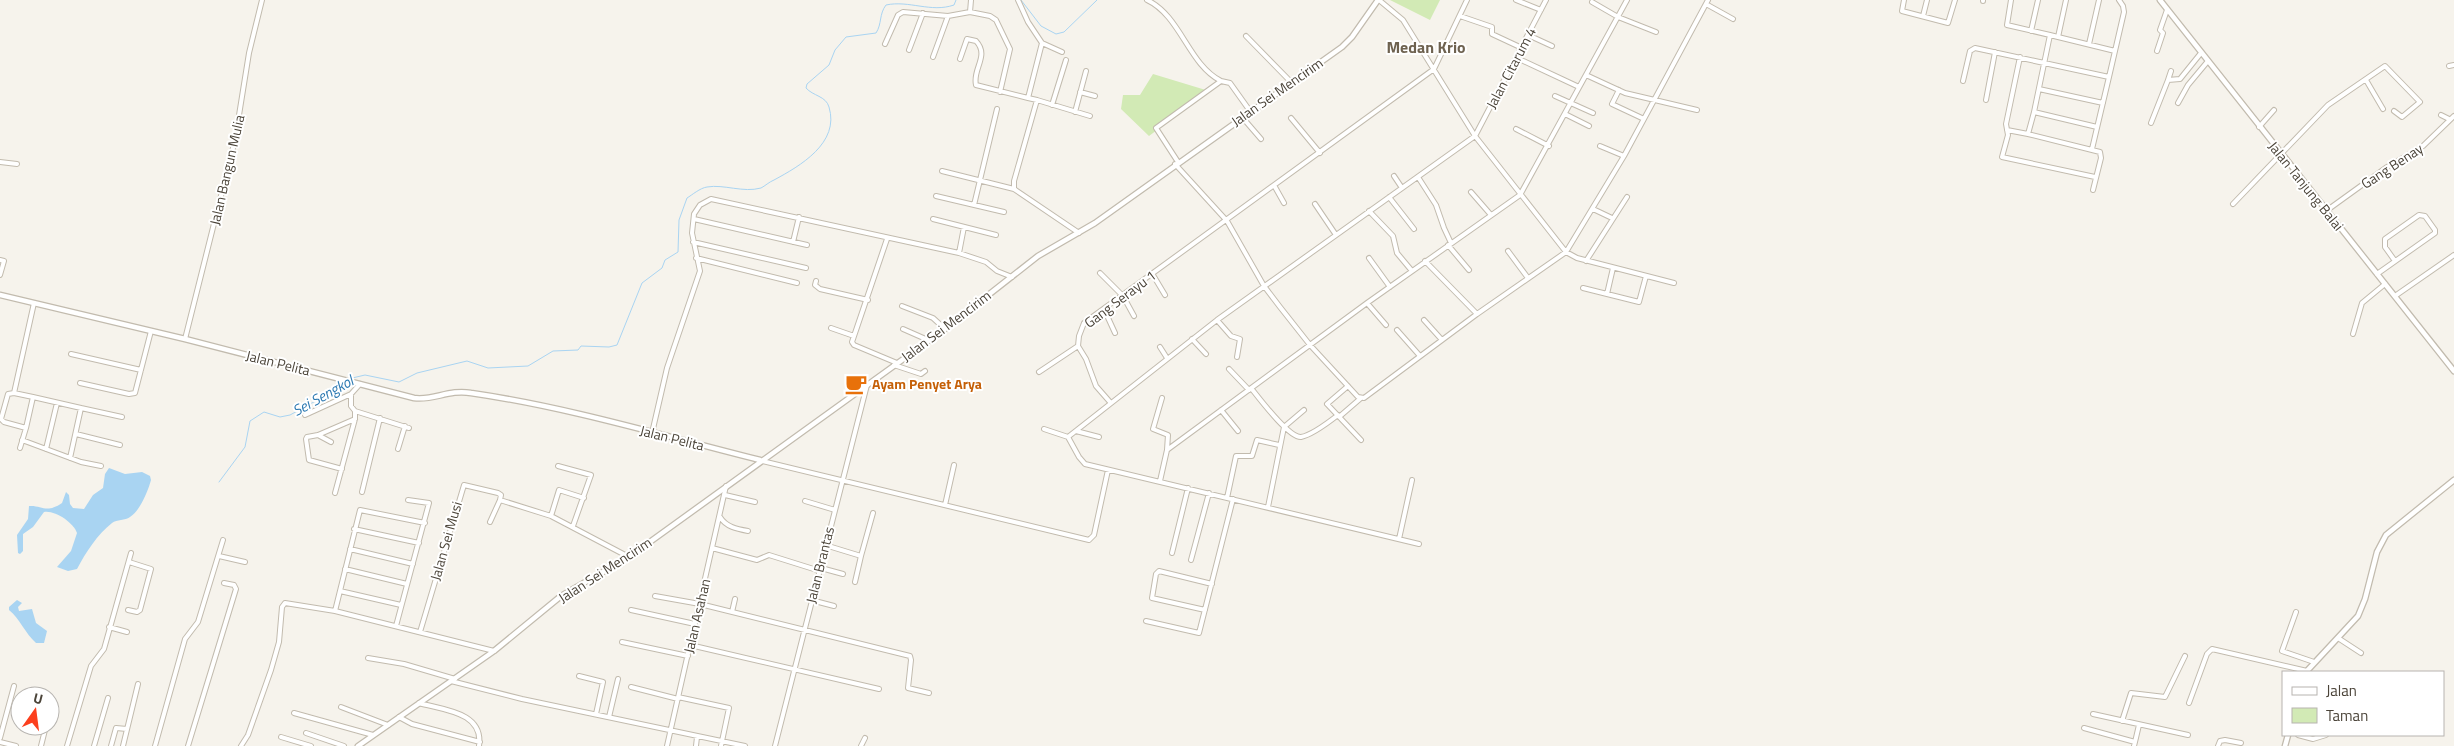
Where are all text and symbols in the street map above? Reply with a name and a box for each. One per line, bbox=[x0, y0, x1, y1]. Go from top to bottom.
street label: Jalan Citarum 4 bbox=[1480, 23, 1541, 112]
district label: Medan Krio bbox=[1386, 35, 1466, 59]
street label: Jalan Sei Mencirim bbox=[1227, 52, 1327, 131]
street label: Jalan Bangun Mulia bbox=[204, 113, 249, 227]
street label: Jalan Tanjung Balai bbox=[2264, 136, 2349, 235]
street label: Gang Benay bbox=[2357, 137, 2427, 194]
street label: Gang Serayu 1 bbox=[1079, 265, 1160, 333]
street label: Jalan Sei Mencirim bbox=[896, 285, 995, 366]
street label: Jalan Pelita bbox=[244, 344, 312, 381]
water label: Sei Sengkol bbox=[288, 368, 359, 422]
cafe icon: Ayam Penyet Arya bbox=[843, 371, 869, 397]
place label: Ayam Penyet Arya bbox=[872, 373, 982, 394]
street label: Jalan Pelita bbox=[638, 419, 706, 456]
street label: Jalan Sei Musi bbox=[424, 499, 467, 583]
street label: Jalan Brantas bbox=[800, 524, 839, 605]
street label: Jalan Sei Mencirim bbox=[554, 531, 656, 608]
street label: Jalan Asahan bbox=[678, 577, 715, 655]
legend bbox=[2282, 671, 2444, 736]
text: Jalan bbox=[2326, 679, 2357, 702]
north arrow bbox=[10, 686, 60, 736]
text: U bbox=[31, 687, 45, 709]
text: Taman bbox=[2326, 704, 2368, 727]

